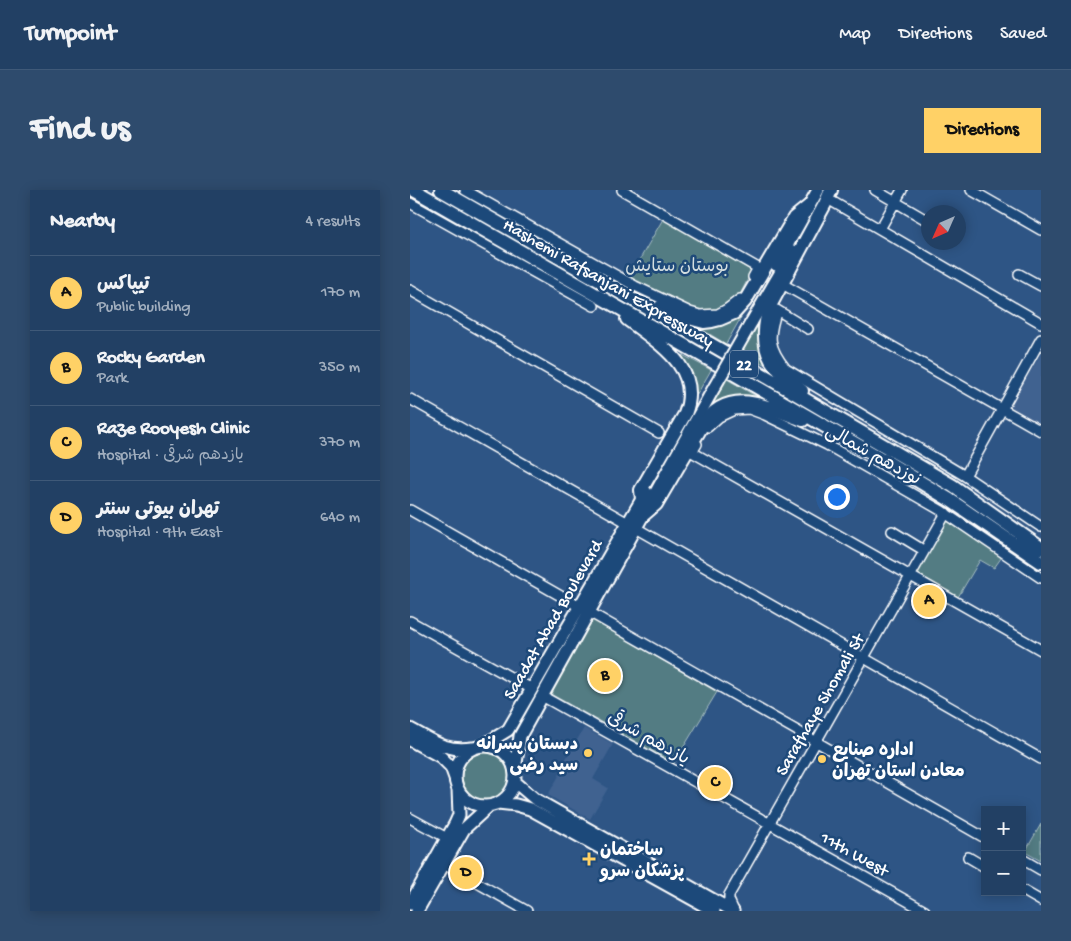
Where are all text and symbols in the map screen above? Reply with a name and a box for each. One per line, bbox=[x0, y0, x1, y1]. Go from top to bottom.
text: Turnpoint bbox=[25, 20, 116, 49]
text: Map bbox=[839, 24, 871, 45]
text: Directions bbox=[899, 24, 972, 45]
text: Saved bbox=[1000, 24, 1046, 45]
button: Directions bbox=[924, 108, 1041, 153]
text: Find us bbox=[30, 110, 130, 151]
north arrow bbox=[921, 205, 966, 250]
text: Nearby bbox=[50, 210, 115, 235]
text: 4 results bbox=[305, 213, 360, 232]
street label: Hashemi Rafsanjani Expressway bbox=[499, 215, 717, 353]
park label: بوستان ستایش bbox=[625, 257, 729, 278]
text: تیپاکس bbox=[97, 274, 149, 297]
text: A bbox=[61, 284, 71, 303]
text: 170 m bbox=[321, 284, 360, 303]
text: Public building bbox=[97, 299, 191, 318]
text: Rocky Garden bbox=[97, 347, 205, 370]
road number: 22 bbox=[730, 350, 758, 378]
text: B bbox=[62, 359, 70, 378]
text: 350 m bbox=[319, 359, 360, 378]
text: Park bbox=[97, 370, 128, 389]
text: Raze Rooyesh Clinic bbox=[97, 418, 249, 441]
street label: نوزدهم شمالی bbox=[821, 421, 924, 492]
text: C bbox=[62, 434, 70, 453]
text: 370 m bbox=[319, 434, 360, 453]
text: Hospital · یازدهم شرقی bbox=[97, 447, 244, 466]
your location bbox=[824, 484, 850, 510]
text: تهران بیوتی سنتر bbox=[97, 499, 219, 522]
text: D bbox=[61, 509, 71, 528]
text: 640 m bbox=[320, 509, 360, 528]
text: Hospital · 9th East bbox=[97, 524, 221, 543]
street label: Saadat Abad Boulevard bbox=[498, 535, 606, 703]
pin: A bbox=[913, 582, 945, 620]
street label: Sarafhaye Shomali St bbox=[772, 629, 871, 780]
pin: B bbox=[589, 657, 621, 695]
street label: یازدهم شرقی bbox=[603, 705, 694, 771]
place label: دبستان پسرانه سید رضی bbox=[476, 735, 578, 777]
place label: اداره صنایع معادن استان تهران bbox=[832, 741, 965, 783]
marker: دبستان پسرانه سید رضی bbox=[582, 747, 594, 759]
marker: اداره صنایع معادن استان تهران bbox=[816, 753, 828, 765]
pin: C bbox=[699, 764, 731, 802]
map controls bbox=[981, 806, 1026, 896]
button: + bbox=[981, 806, 1026, 851]
street label: 11th West bbox=[815, 827, 893, 883]
place label: ساختمان پزشکان سرو bbox=[599, 841, 685, 883]
button: − bbox=[981, 851, 1026, 896]
marker: ساختمان پزشکان سرو bbox=[582, 852, 596, 866]
pin: D bbox=[450, 854, 482, 892]

